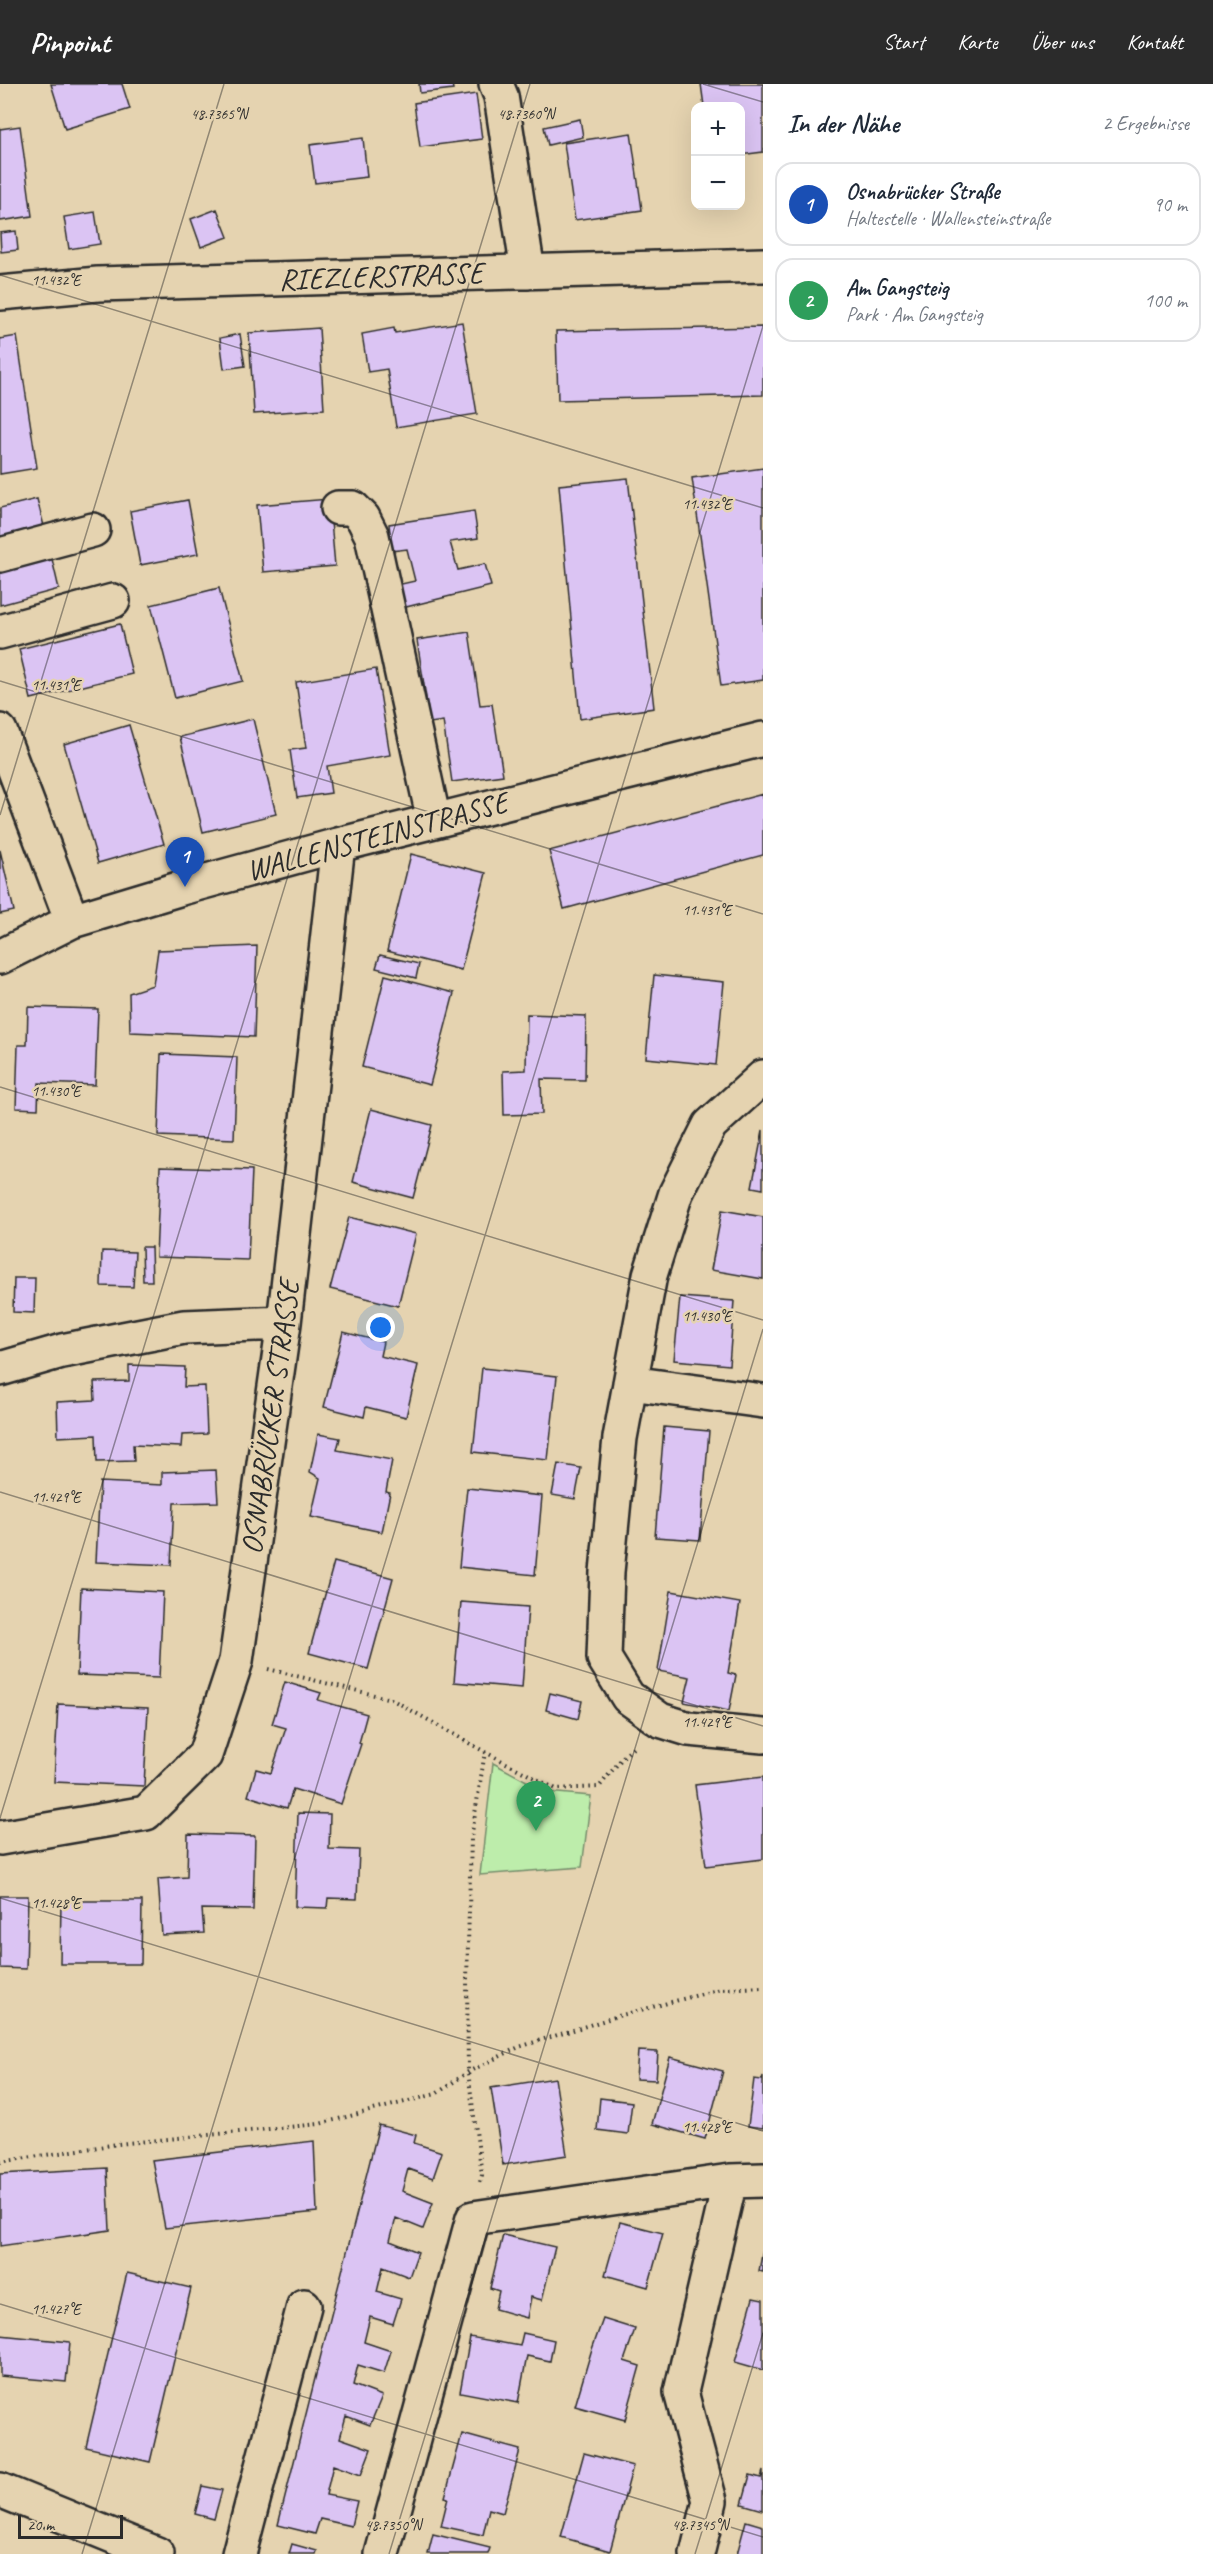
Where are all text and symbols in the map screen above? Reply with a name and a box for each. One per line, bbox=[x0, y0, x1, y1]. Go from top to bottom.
text: Pinpoint bbox=[30, 25, 110, 60]
text: Start bbox=[883, 29, 924, 55]
text: Karte bbox=[957, 29, 998, 55]
text: Über uns bbox=[1031, 29, 1094, 55]
text: Kontakt bbox=[1127, 29, 1183, 55]
map controls bbox=[691, 102, 745, 210]
button: + bbox=[691, 102, 745, 156]
text: 48.7365°N bbox=[191, 105, 250, 124]
text: 48.7360°N bbox=[498, 105, 557, 124]
text: In der Nähe bbox=[787, 107, 899, 140]
text: 2 Ergebnisse bbox=[1102, 111, 1189, 136]
button: − bbox=[691, 156, 745, 210]
text: Osnabrücker Straße bbox=[846, 178, 999, 206]
text: 1 bbox=[804, 192, 813, 217]
text: 90 m bbox=[1153, 192, 1187, 217]
text: Haltestelle · Wallensteinstraße bbox=[846, 206, 1050, 231]
street label: RIEZLERSTRASSE bbox=[278, 253, 487, 299]
text: 11.432°E bbox=[32, 271, 83, 290]
text: Am Gangsteig bbox=[846, 274, 949, 302]
text: 2 bbox=[804, 288, 813, 313]
text: 100 m bbox=[1144, 288, 1187, 313]
text: Park · Am Gangsteig bbox=[846, 302, 983, 327]
text: 11.432°E bbox=[683, 495, 734, 514]
text: 11.431°E bbox=[32, 676, 83, 695]
street label: WALLENSTEINSTRASSE bbox=[242, 782, 515, 889]
pin: 1 bbox=[166, 838, 204, 887]
text: 11.431°E bbox=[683, 901, 734, 920]
text: 11.430°E bbox=[32, 1082, 83, 1101]
street label: OSNABRÜCKER STRASSE bbox=[232, 1274, 309, 1556]
text: 11.430°E bbox=[683, 1307, 734, 1326]
your location bbox=[366, 1313, 395, 1342]
text: 11.429°E bbox=[32, 1488, 83, 1507]
text: 11.429°E bbox=[683, 1713, 734, 1732]
pin: 2 bbox=[516, 1782, 556, 1831]
text: 11.428°E bbox=[32, 1894, 83, 1913]
text: 11.428°E bbox=[683, 2118, 734, 2137]
text: 11.427°E bbox=[32, 2300, 83, 2319]
scale bar bbox=[18, 2512, 123, 2540]
text: 20 m bbox=[27, 2515, 54, 2535]
text: 48.7350°N bbox=[365, 2516, 424, 2535]
text: 48.7345°N bbox=[672, 2516, 731, 2535]

